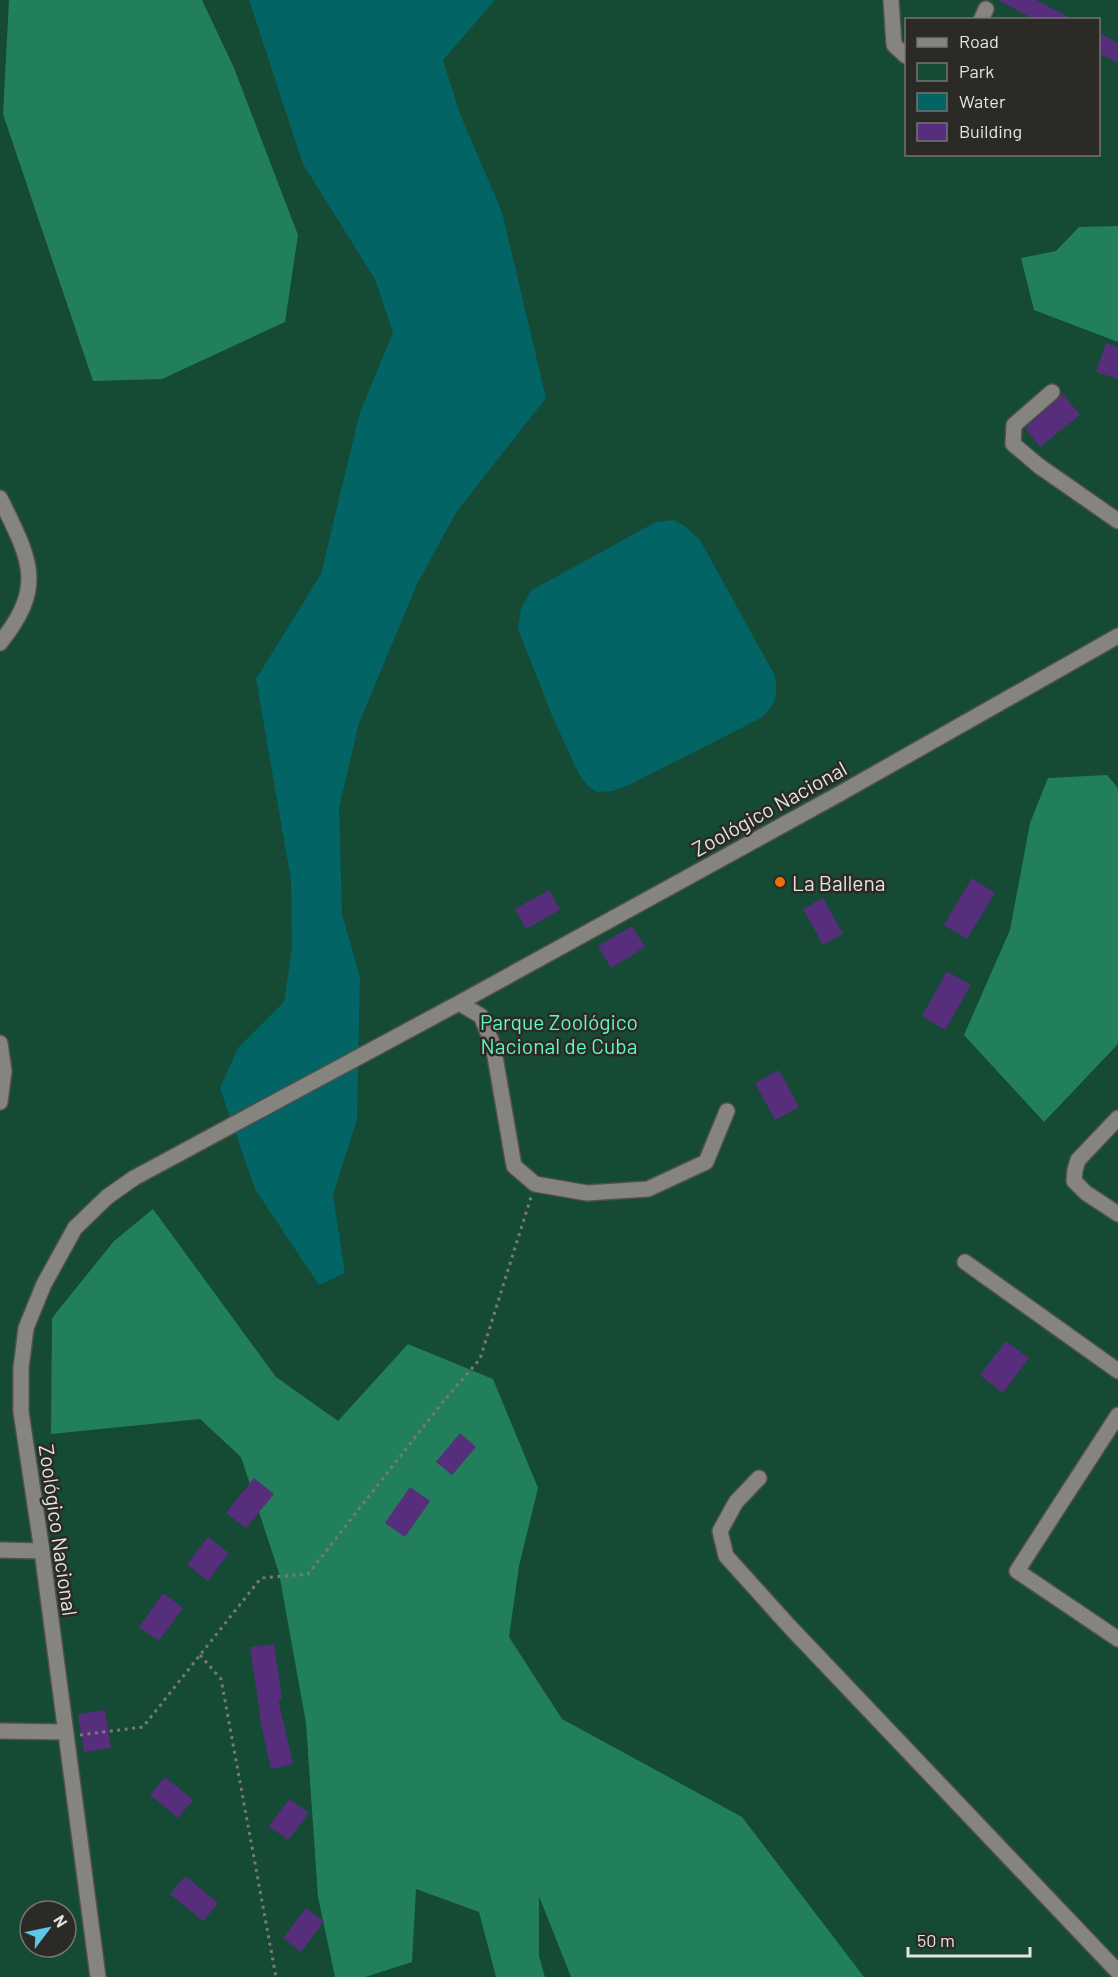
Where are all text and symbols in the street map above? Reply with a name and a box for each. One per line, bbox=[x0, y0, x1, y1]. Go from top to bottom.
legend bbox=[905, 18, 1100, 156]
text: Road bbox=[959, 30, 999, 52]
text: Park bbox=[959, 60, 994, 82]
text: Water bbox=[959, 90, 1006, 112]
text: Building bbox=[959, 120, 1022, 142]
street label: Zoológico Nacional bbox=[687, 755, 851, 861]
place label: La Ballena bbox=[792, 870, 886, 895]
marker: La Ballena bbox=[773, 875, 787, 889]
park label: Parque Zoológico Nacional de Cuba bbox=[480, 1009, 638, 1058]
street label: Zoológico Nacional bbox=[35, 1443, 83, 1617]
north arrow bbox=[18, 1899, 78, 1959]
text: N bbox=[50, 1911, 72, 1930]
scale bar bbox=[908, 1920, 1030, 1958]
text: 50 m bbox=[917, 1929, 955, 1951]

